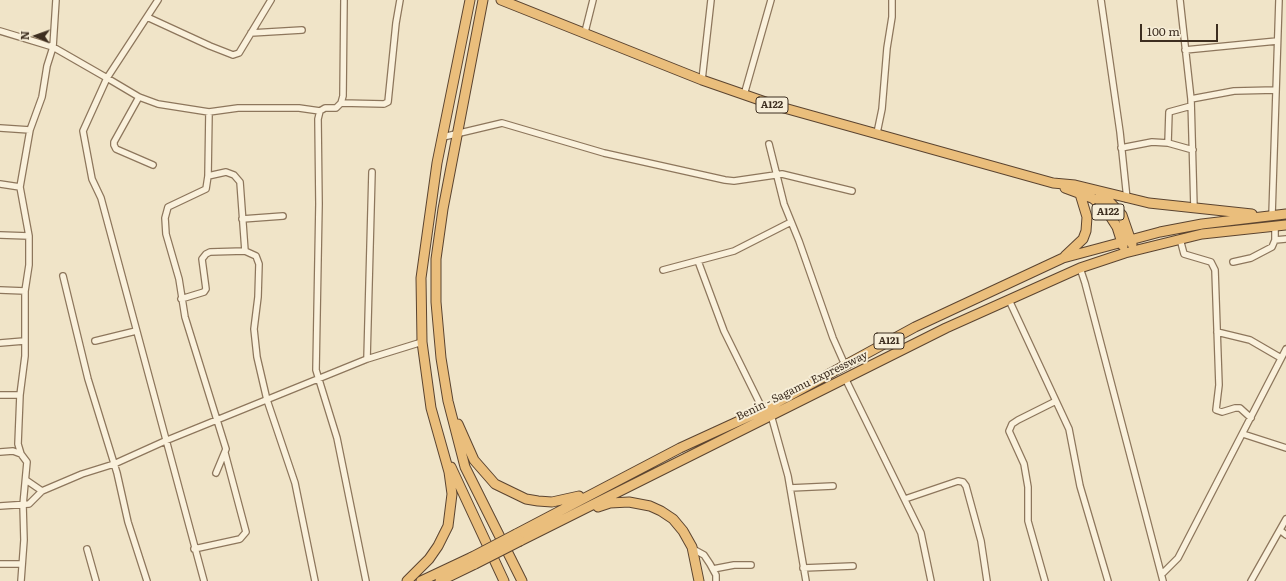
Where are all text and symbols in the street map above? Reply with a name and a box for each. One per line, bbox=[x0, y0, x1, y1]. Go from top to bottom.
north arrow bbox=[16, 16, 56, 56]
scale bar bbox=[1142, 16, 1220, 42]
text: 100 m bbox=[1147, 22, 1180, 40]
text: N bbox=[16, 31, 32, 40]
road number: A122 bbox=[756, 97, 788, 113]
road number: A122 bbox=[1092, 204, 1124, 220]
road number: A121 bbox=[874, 333, 904, 349]
street label: Benin - Sagamu Expressway bbox=[734, 348, 870, 424]

